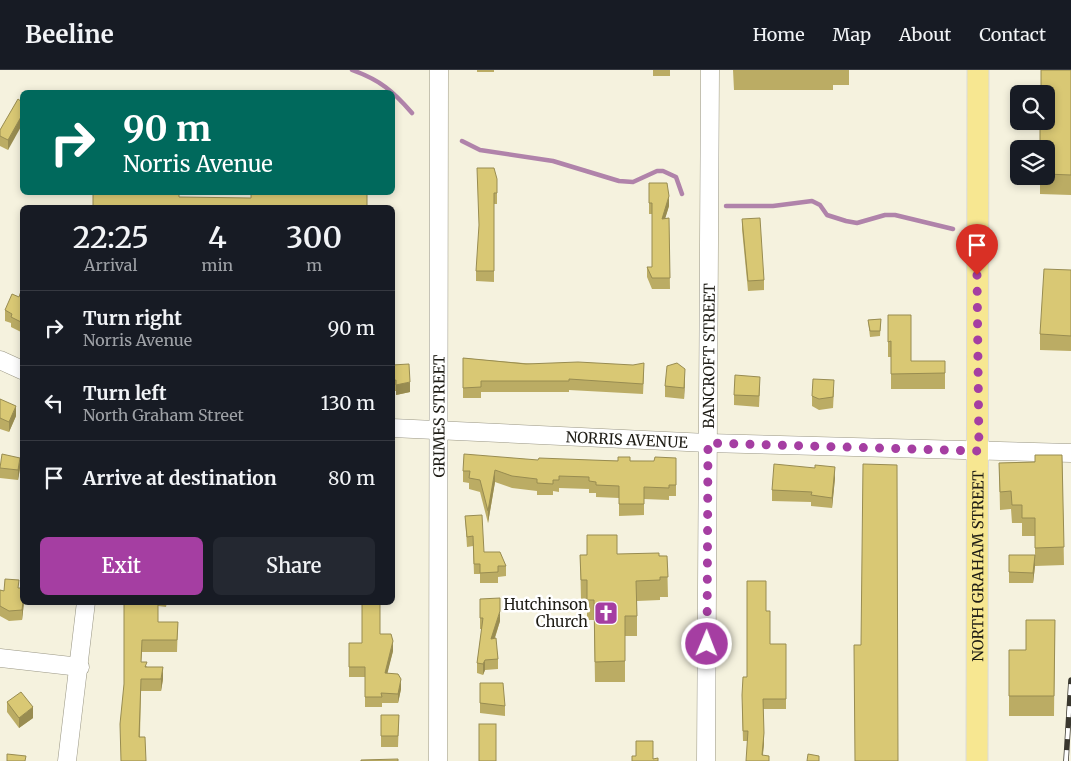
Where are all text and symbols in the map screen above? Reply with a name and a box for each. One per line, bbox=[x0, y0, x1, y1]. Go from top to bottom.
text: Beeline bbox=[25, 19, 114, 50]
text: Home bbox=[753, 23, 805, 46]
text: Map bbox=[833, 23, 871, 46]
text: About bbox=[899, 23, 951, 46]
text: Contact bbox=[979, 23, 1046, 46]
map controls bbox=[1010, 85, 1055, 185]
button: search bbox=[1010, 85, 1055, 130]
text: 90 m bbox=[123, 107, 211, 151]
icon: right bbox=[40, 110, 105, 175]
button: layers bbox=[1010, 140, 1055, 185]
text: Norris Avenue bbox=[123, 150, 273, 178]
text: 22:25 bbox=[73, 218, 149, 256]
text: 4 bbox=[208, 218, 227, 256]
text: 300 bbox=[286, 218, 342, 256]
pin bbox=[956, 224, 998, 275]
icon: arrive bbox=[963, 231, 991, 259]
text: Arrival bbox=[84, 255, 137, 275]
text: min bbox=[202, 255, 233, 275]
text: m bbox=[306, 255, 322, 275]
street label: BANCROFT STREET bbox=[698, 283, 718, 429]
text: Turn right bbox=[83, 306, 182, 330]
icon: right bbox=[40, 314, 68, 342]
text: 90 m bbox=[328, 316, 375, 340]
text: Norris Avenue bbox=[83, 330, 192, 350]
street label: GRIMES STREET bbox=[429, 354, 448, 477]
text: Turn left bbox=[83, 381, 167, 405]
icon: left bbox=[40, 389, 68, 417]
text: 130 m bbox=[321, 391, 375, 415]
text: North Graham Street bbox=[83, 405, 244, 425]
street label: NORRIS AVENUE bbox=[565, 427, 689, 452]
icon: arrive bbox=[40, 464, 68, 492]
text: Arrive at destination bbox=[83, 466, 277, 490]
text: 80 m bbox=[328, 466, 375, 490]
street label: NORTH GRAHAM STREET bbox=[968, 470, 987, 662]
button: Exit bbox=[40, 537, 203, 595]
button: Share bbox=[213, 537, 375, 595]
place label: Hutchinson Church bbox=[503, 595, 588, 631]
church icon: Hutchinson Church bbox=[593, 600, 619, 626]
position arrow bbox=[680, 617, 732, 669]

